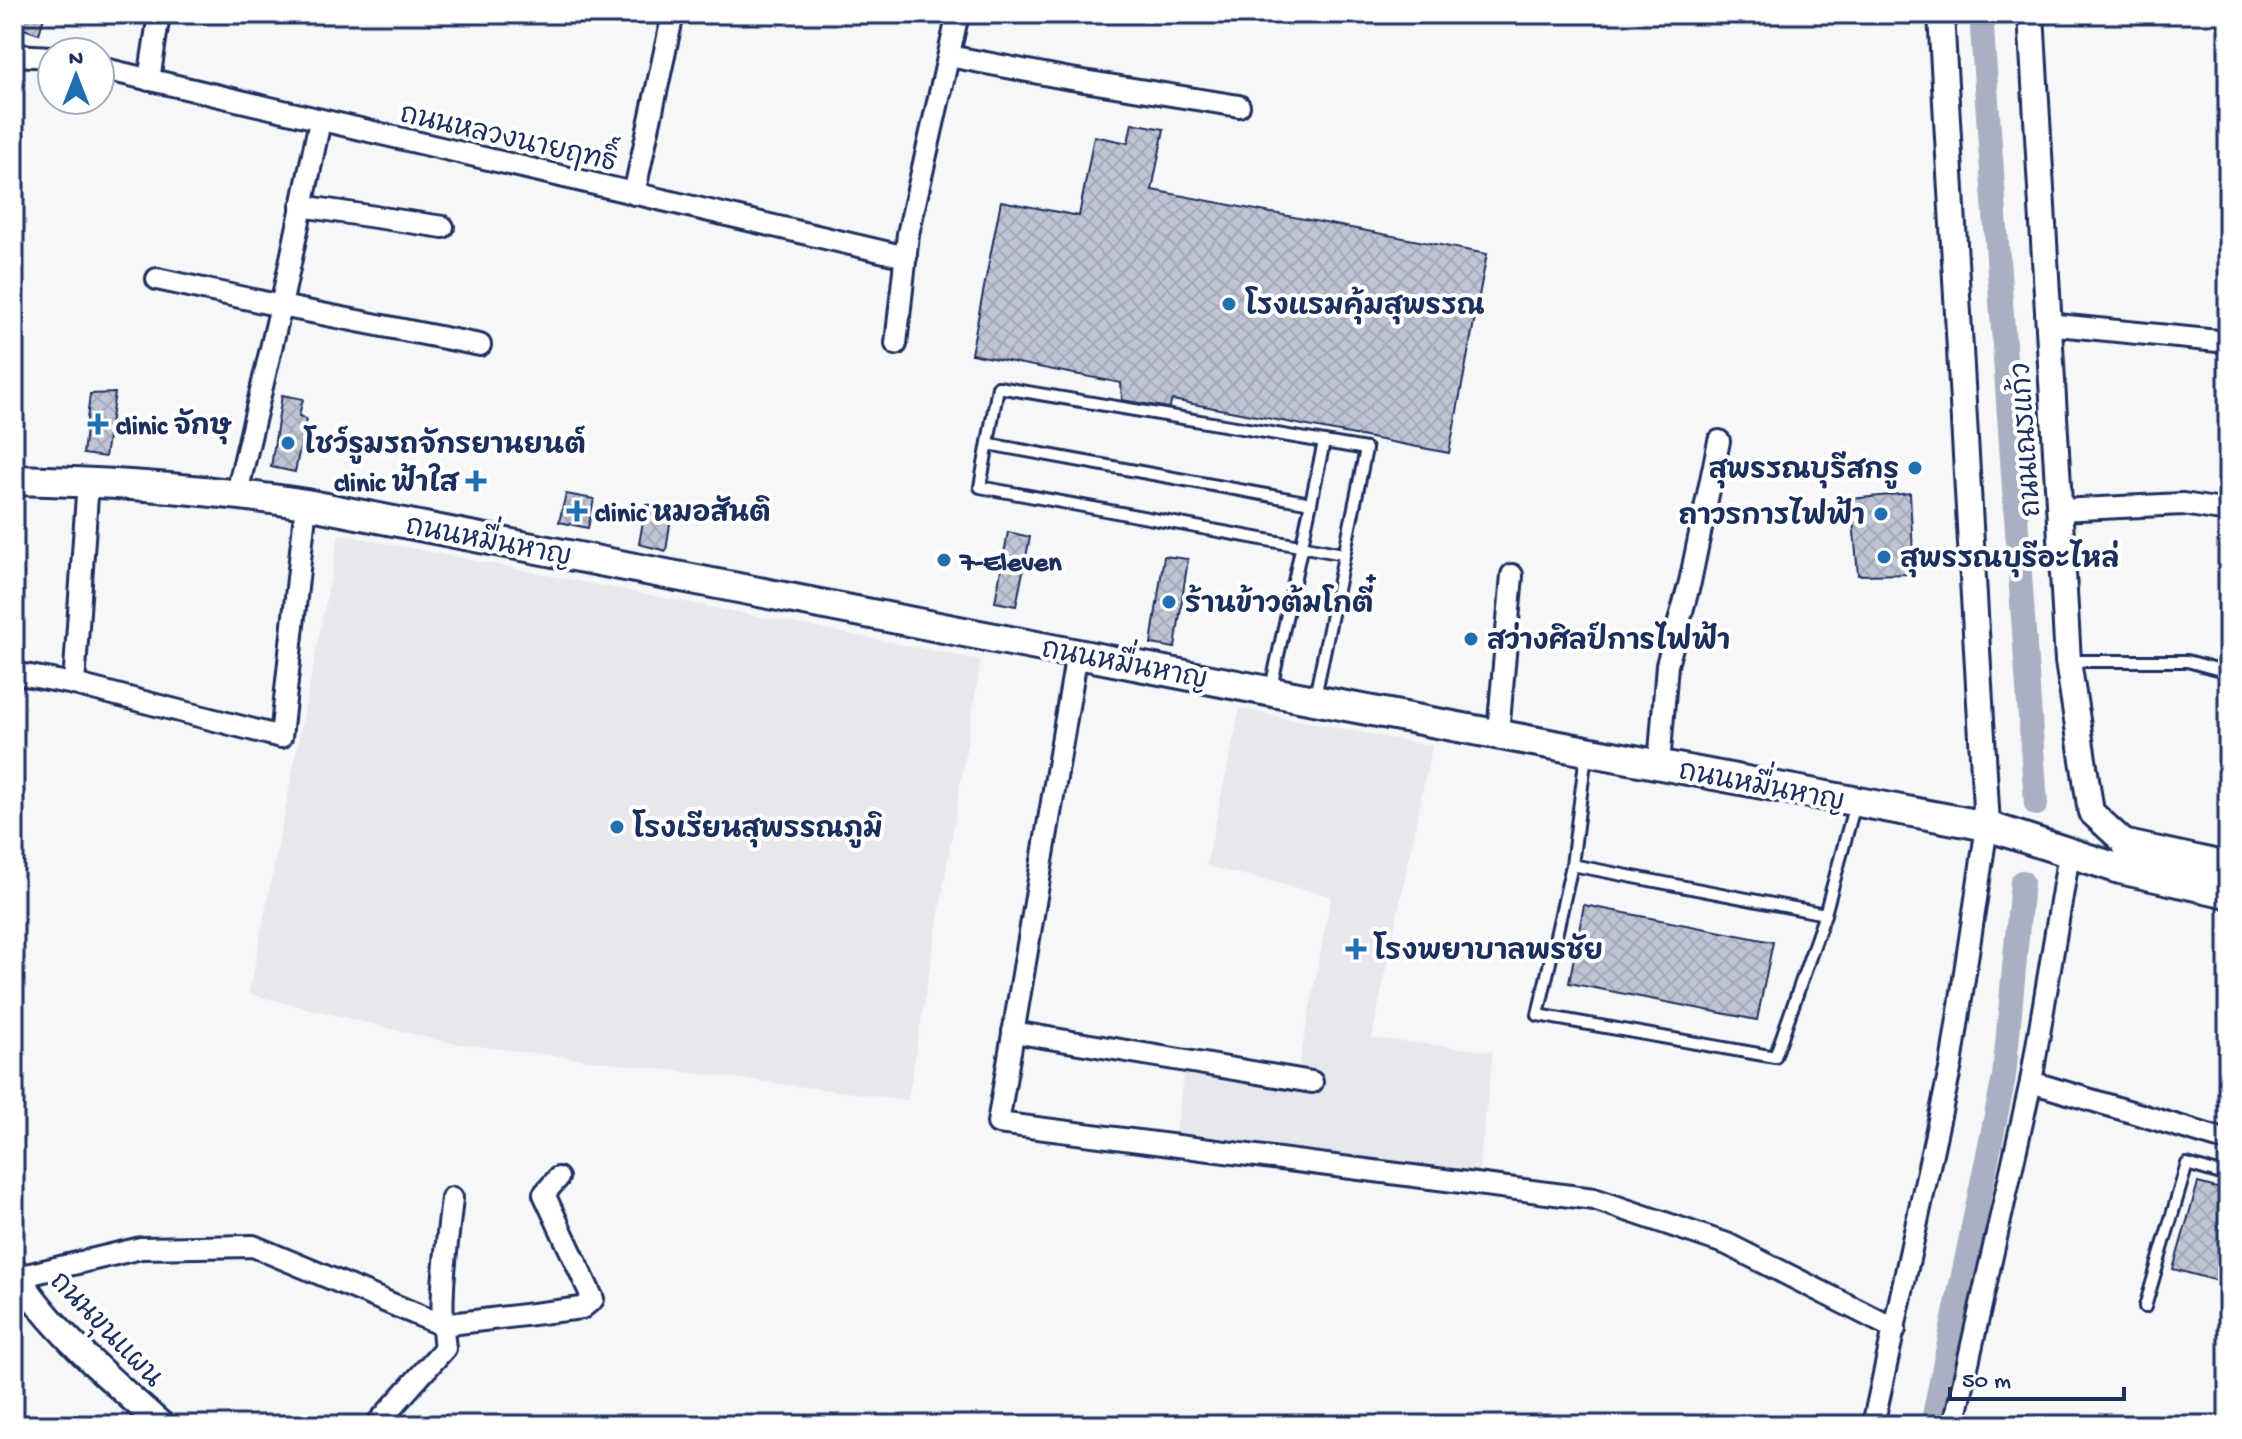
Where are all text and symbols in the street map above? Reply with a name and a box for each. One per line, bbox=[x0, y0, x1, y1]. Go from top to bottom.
north arrow bbox=[36, 36, 116, 116]
text: N bbox=[69, 47, 83, 73]
street label: ถนนหลวงนายฤทธิ์ bbox=[396, 87, 623, 181]
place label: โรงแรมคุ้มสุพรรณ bbox=[1245, 286, 1485, 325]
marker: โรงแรมคุ้มสุพรรณ bbox=[1220, 295, 1238, 313]
street label: ถนนเณรแก้ว bbox=[2001, 361, 2050, 518]
place label: clinic จักษุ bbox=[116, 408, 232, 445]
marker: clinic จักษุ bbox=[87, 413, 109, 435]
place label: โชว์รูมรถจักรยานยนต์ bbox=[303, 425, 586, 464]
marker: โชว์รูมรถจักรยานยนต์ bbox=[279, 434, 297, 452]
place label: สุพรรณบุรีสกรู bbox=[1709, 451, 1899, 489]
marker: สุพรรณบุรีสกรู bbox=[1906, 459, 1924, 477]
place label: clinic ฟ้าใส bbox=[334, 463, 460, 502]
marker: clinic ฟ้าใส bbox=[465, 470, 487, 492]
place label: clinic หมอสันติ bbox=[595, 495, 771, 532]
place label: ถาวรการไฟฟ้า bbox=[1678, 496, 1865, 535]
street label: ถนนหมื่นหาญ bbox=[402, 497, 577, 576]
marker: clinic หมอสันติ bbox=[566, 500, 588, 522]
marker: ถาวรการไฟฟ้า bbox=[1872, 505, 1890, 523]
place label: สุพรรณบุรีอะไหล่ bbox=[1900, 539, 2119, 578]
place label: 7-Eleven bbox=[958, 548, 1062, 581]
marker: สุพรรณบุรีอะไหล่ bbox=[1875, 548, 1893, 566]
marker: 7-Eleven bbox=[935, 551, 953, 569]
place label: ร้านข้าวต้มโกตี๋ bbox=[1185, 574, 1376, 623]
marker: ร้านข้าวต้มโกตี๋ bbox=[1160, 593, 1178, 611]
street label: ถนนหมื่นหาญ bbox=[1038, 620, 1213, 699]
place label: สว่างศิลป์การไฟฟ้า bbox=[1487, 621, 1730, 660]
marker: สว่างศิลป์การไฟฟ้า bbox=[1462, 630, 1480, 648]
street label: ถนนหมื่นหาญ bbox=[1675, 742, 1850, 821]
place label: โรงเรียนสุพรรณภูมิ bbox=[632, 809, 883, 848]
marker: โรงเรียนสุพรรณภูมิ bbox=[608, 818, 626, 836]
place label: โรงพยาบาลพรชัย bbox=[1373, 931, 1603, 970]
marker: โรงพยาบาลพรชัย bbox=[1345, 938, 1367, 960]
street label: ถนนขุนแผน bbox=[41, 1266, 168, 1396]
scale bar bbox=[1950, 1351, 2124, 1401]
text: 50 m bbox=[1962, 1368, 2011, 1397]

